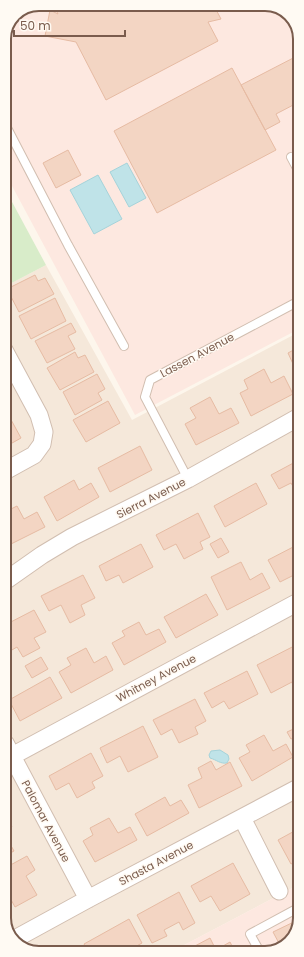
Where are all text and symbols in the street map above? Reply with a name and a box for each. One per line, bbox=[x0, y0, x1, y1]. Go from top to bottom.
scale bar bbox=[14, 12, 125, 38]
text: 50 m bbox=[20, 17, 51, 34]
street label: Lassen Avenue bbox=[157, 329, 237, 381]
street label: Sierra Avenue bbox=[114, 474, 189, 522]
street label: Whitney Avenue bbox=[113, 650, 199, 706]
street label: Palomar Avenue bbox=[18, 777, 74, 865]
street label: Shasta Avenue bbox=[116, 837, 196, 889]

